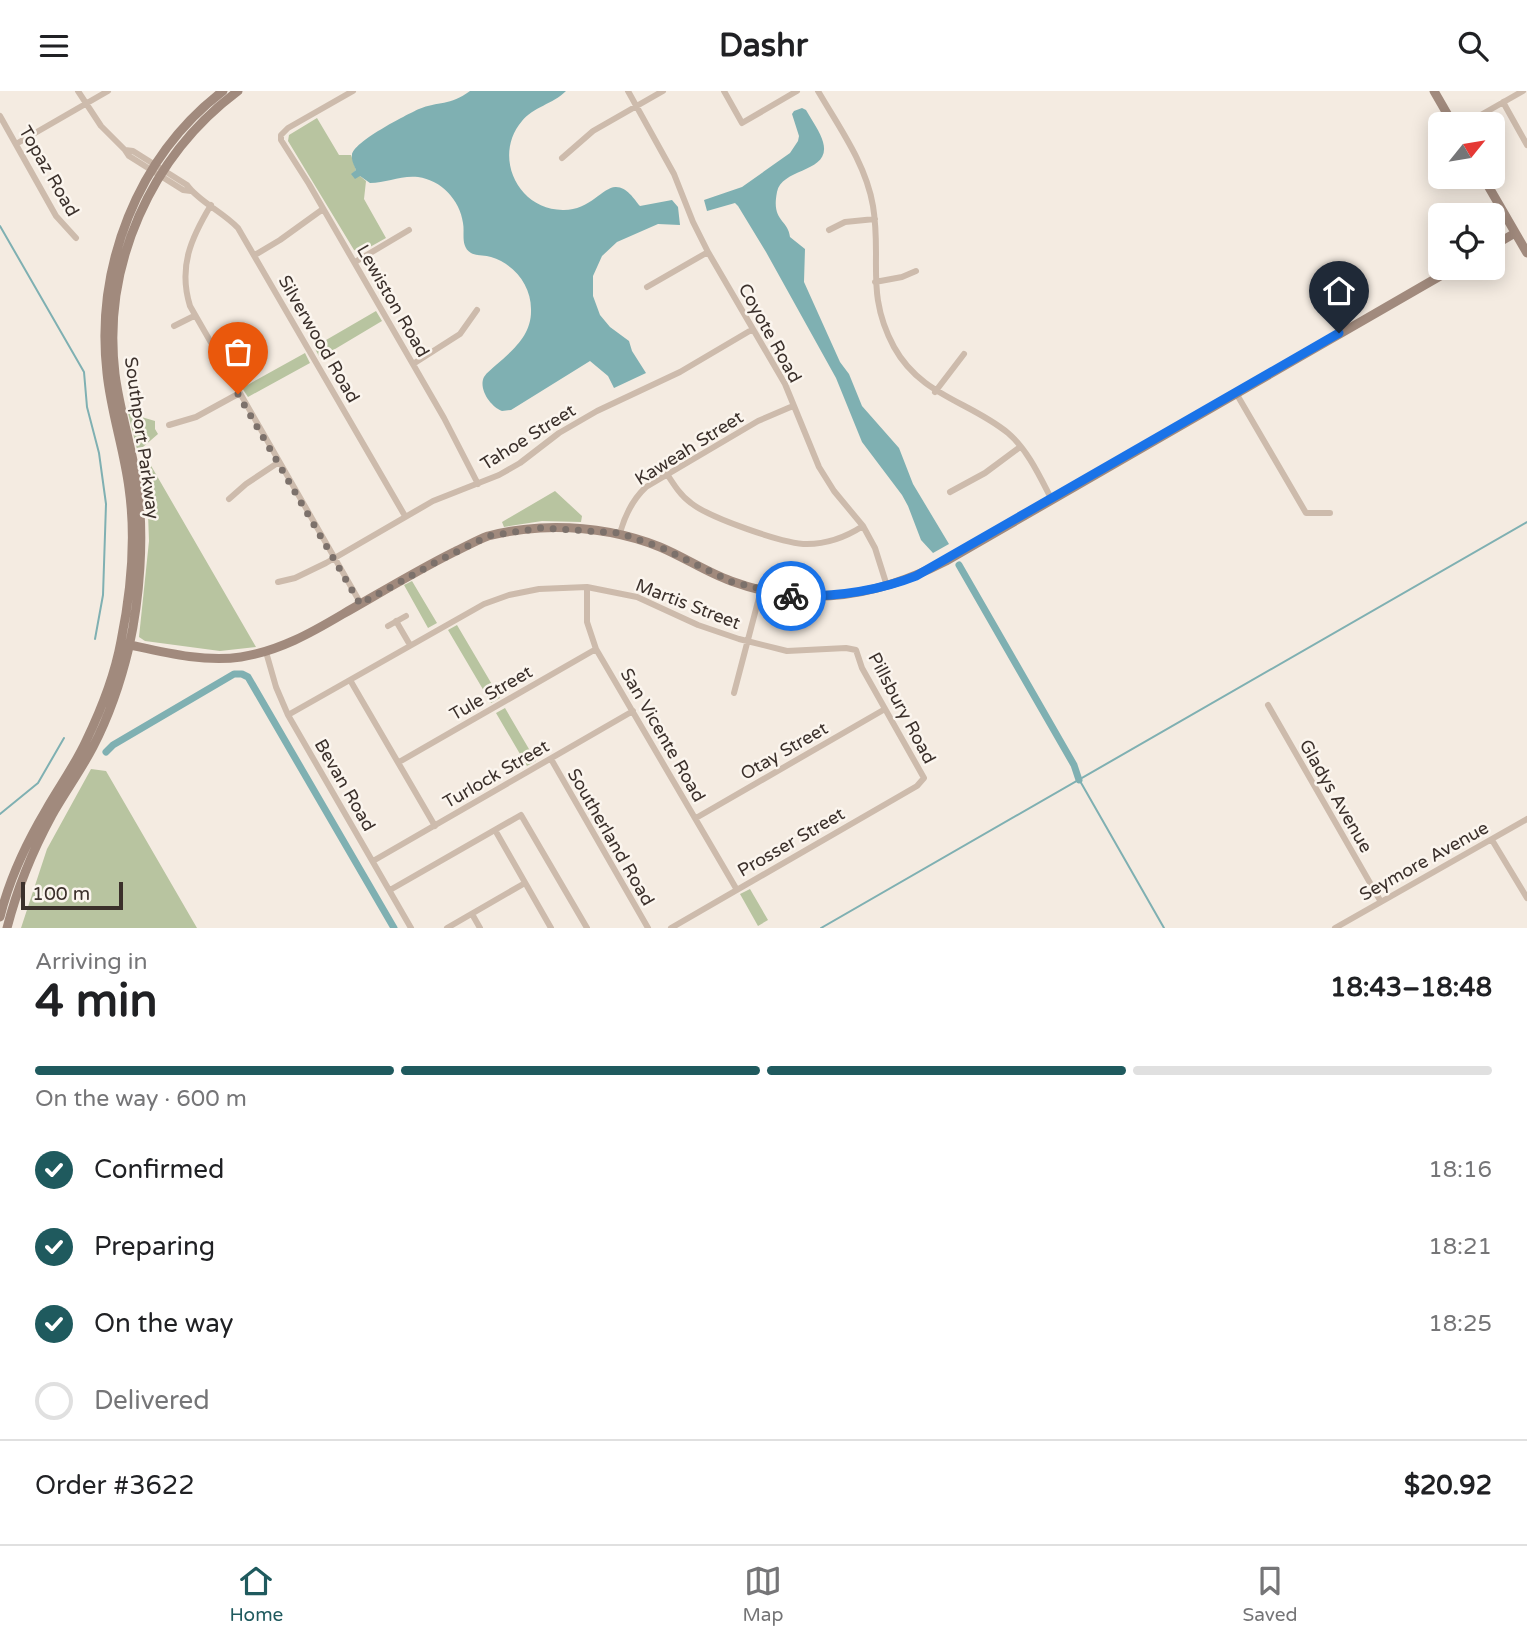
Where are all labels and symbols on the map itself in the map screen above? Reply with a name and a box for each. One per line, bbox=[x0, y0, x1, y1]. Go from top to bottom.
north arrow bbox=[1428, 112, 1505, 189]
street label: Topaz Road bbox=[14, 122, 84, 220]
street label: Lewiston Road bbox=[352, 241, 434, 361]
pin bbox=[1309, 261, 1369, 333]
street label: Silverwood Road bbox=[274, 271, 364, 407]
street label: Coyote Road bbox=[734, 279, 806, 387]
pin bbox=[208, 322, 268, 394]
street label: Southport Parkway bbox=[120, 355, 164, 521]
street label: Tahoe Street bbox=[476, 399, 580, 475]
street label: Kaweah Street bbox=[631, 406, 747, 490]
courier bbox=[756, 561, 826, 631]
street label: Martis Street bbox=[632, 574, 744, 634]
street label: Pillsbury Road bbox=[863, 649, 941, 767]
street label: Tule Street bbox=[446, 661, 536, 725]
street label: San Vicente Road bbox=[616, 664, 710, 806]
street label: Otay Street bbox=[736, 717, 832, 785]
street label: Bevan Road bbox=[310, 735, 380, 835]
street label: Turlock Street bbox=[439, 735, 553, 813]
street label: Gladys Avenue bbox=[1295, 736, 1377, 856]
street label: Southerland Road bbox=[563, 764, 659, 910]
street label: Prosser Street bbox=[734, 802, 849, 882]
street label: Seymore Avenue bbox=[1356, 816, 1492, 906]
scale bar bbox=[21, 879, 122, 911]

